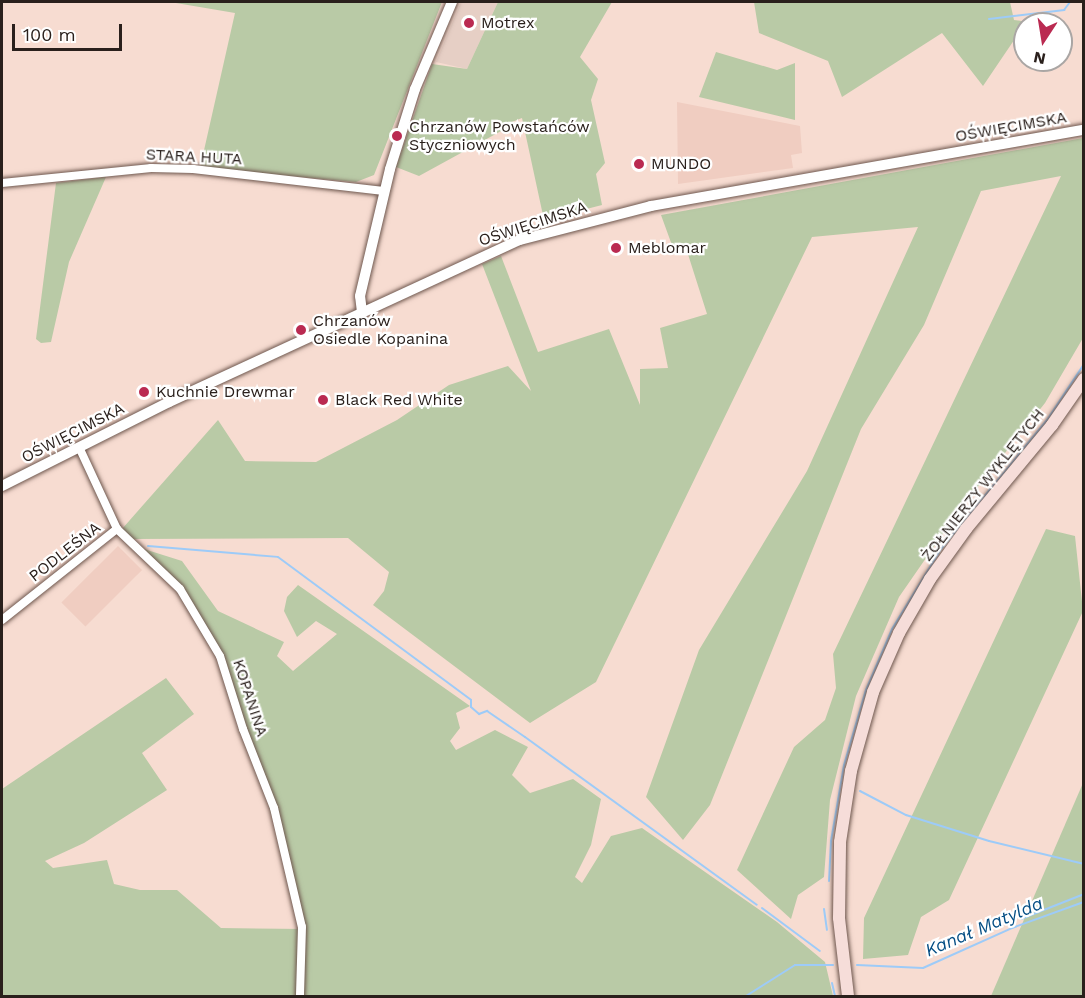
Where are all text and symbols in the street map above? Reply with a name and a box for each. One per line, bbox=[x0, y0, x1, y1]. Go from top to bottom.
scale bar bbox=[15, 12, 124, 50]
north arrow bbox=[1013, 12, 1073, 72]
place label: Motrex bbox=[481, 13, 534, 33]
marker: Motrex bbox=[462, 16, 476, 30]
text: 100 m bbox=[23, 24, 76, 45]
text: N bbox=[1032, 48, 1047, 69]
street label: OŚWIĘCIMSKA bbox=[954, 108, 1068, 146]
place label: Chrzanów Powstańców Styczniowych bbox=[409, 117, 590, 155]
marker: Chrzanów Powstańców Styczniowych bbox=[390, 129, 404, 143]
street label: STARA HUTA bbox=[145, 145, 243, 169]
place label: MUNDO bbox=[651, 154, 711, 174]
marker: MUNDO bbox=[632, 157, 646, 171]
street label: OŚWIĘCIMSKA bbox=[476, 197, 590, 251]
place label: Meblomar bbox=[628, 238, 706, 258]
marker: Meblomar bbox=[609, 241, 623, 255]
place label: Chrzanów Osiedle Kopanina bbox=[313, 311, 448, 349]
marker: Chrzanów Osiedle Kopanina bbox=[294, 323, 308, 337]
place label: Kuchnie Drewmar bbox=[156, 382, 295, 402]
marker: Kuchnie Drewmar bbox=[137, 385, 151, 399]
place label: Black Red White bbox=[335, 390, 463, 410]
marker: Black Red White bbox=[316, 393, 330, 407]
street label: OŚWIĘCIMSKA bbox=[18, 399, 128, 467]
street label: ŻOŁNIERZY WYKLĘTYCH bbox=[917, 404, 1049, 566]
street label: PODLEŚNA bbox=[25, 518, 105, 586]
street label: KOPANINA bbox=[228, 657, 272, 739]
water label: Kanał Matylda bbox=[922, 892, 1046, 962]

